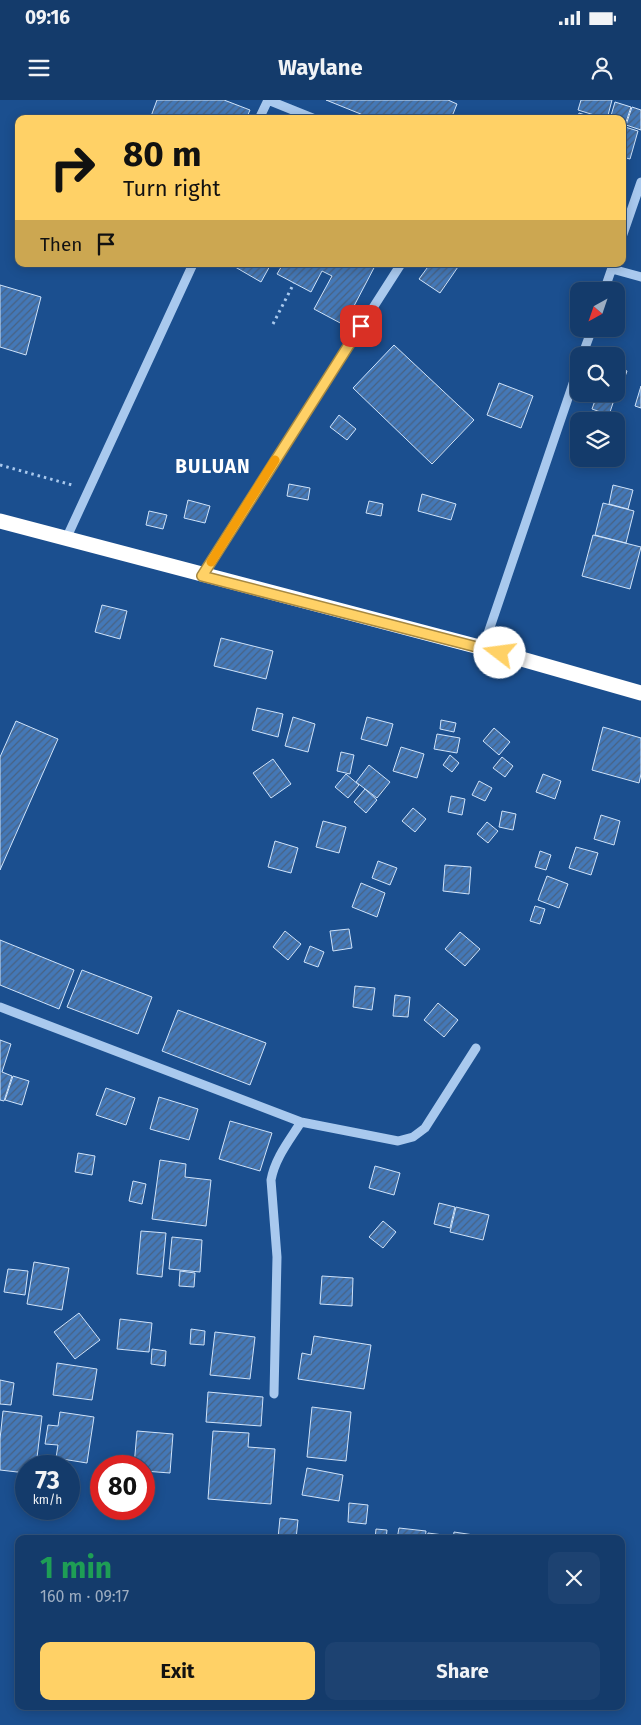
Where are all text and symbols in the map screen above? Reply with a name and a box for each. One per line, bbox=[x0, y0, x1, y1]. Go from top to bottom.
text: 09:16 bbox=[25, 6, 70, 29]
icon: menu bbox=[25, 54, 53, 82]
text: Waylane bbox=[278, 54, 363, 81]
icon: person bbox=[588, 54, 616, 82]
text: 80 m bbox=[123, 133, 202, 175]
icon: right bbox=[40, 135, 105, 200]
text: Turn right bbox=[123, 175, 220, 202]
icon: arrive bbox=[92, 230, 120, 258]
text: Then bbox=[40, 233, 82, 256]
north arrow bbox=[570, 282, 625, 338]
map controls bbox=[570, 282, 625, 467]
pin bbox=[340, 305, 382, 347]
icon: arrive bbox=[347, 312, 375, 340]
button: search bbox=[570, 347, 625, 402]
button: layers bbox=[570, 412, 625, 467]
district label: BULUAN bbox=[175, 455, 251, 478]
position arrow bbox=[473, 626, 525, 678]
speed limit sign: 80 bbox=[90, 1455, 155, 1520]
text: 73 bbox=[35, 1466, 60, 1496]
text: km/h bbox=[33, 1493, 62, 1507]
text: 1 min bbox=[40, 1550, 112, 1586]
button: close bbox=[548, 1552, 600, 1604]
text: 160 m · 09:17 bbox=[40, 1587, 129, 1606]
button: Exit bbox=[40, 1642, 315, 1700]
button: Share bbox=[325, 1642, 600, 1700]

